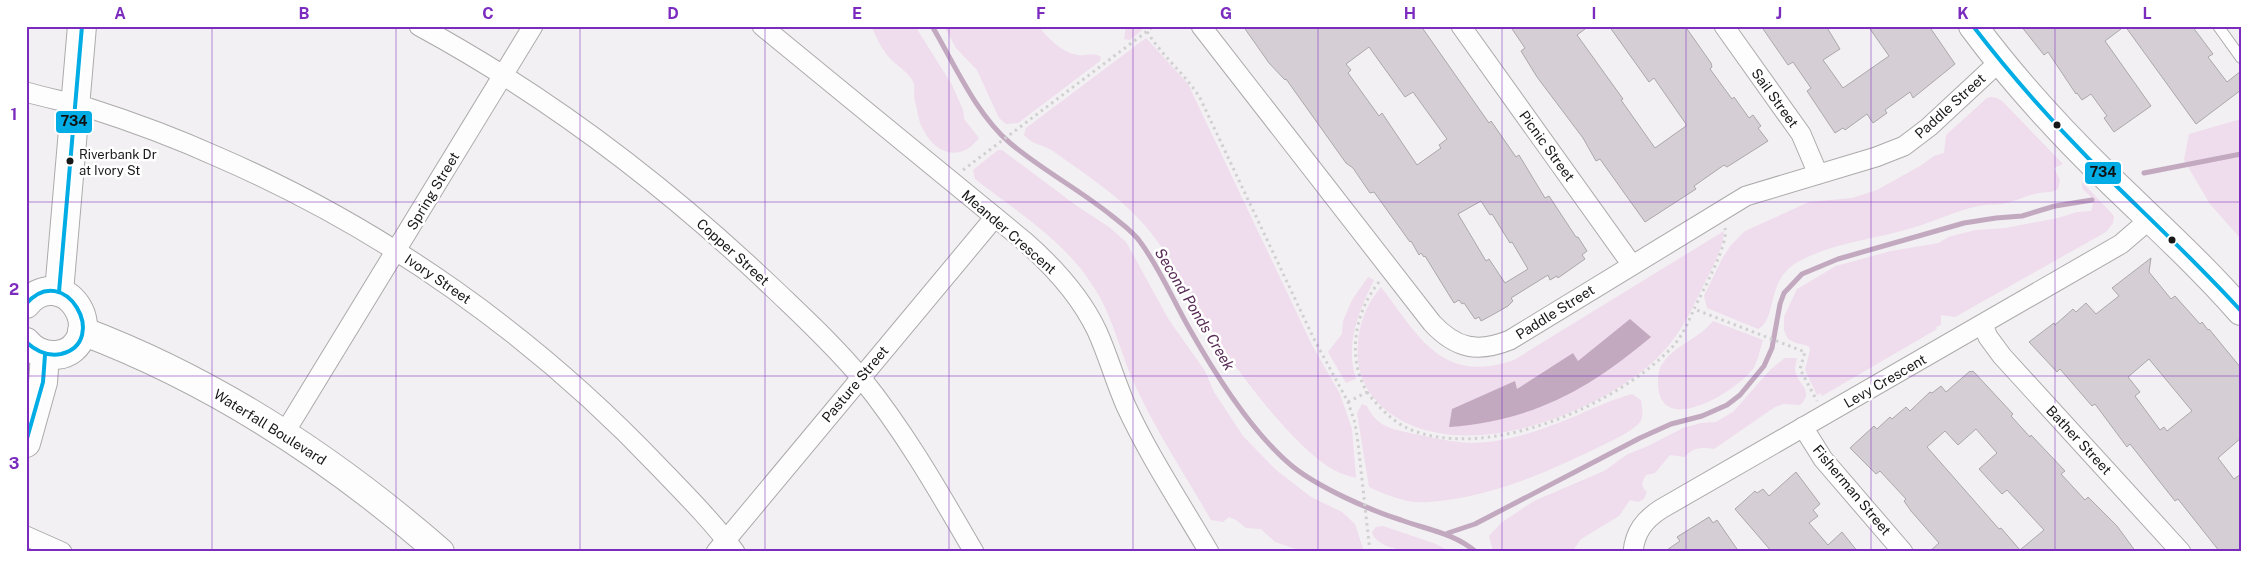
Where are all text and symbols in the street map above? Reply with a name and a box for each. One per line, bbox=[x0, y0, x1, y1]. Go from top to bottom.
text: A bbox=[114, 4, 126, 23]
text: B bbox=[299, 4, 310, 23]
text: C bbox=[482, 4, 494, 23]
text: D bbox=[667, 4, 679, 23]
text: E bbox=[852, 4, 862, 23]
text: F bbox=[1036, 4, 1046, 23]
text: G bbox=[1220, 4, 1232, 23]
text: H bbox=[1404, 4, 1416, 23]
text: I bbox=[1592, 4, 1596, 23]
text: J bbox=[1776, 4, 1782, 23]
text: K bbox=[1957, 4, 1969, 23]
text: L bbox=[2142, 4, 2152, 23]
street label: Sail Street bbox=[1748, 65, 1802, 131]
street label: Paddle Street bbox=[1911, 70, 1989, 142]
text: 1 bbox=[11, 105, 17, 124]
street label: Picnic Street bbox=[1516, 108, 1578, 184]
line badge: 734 bbox=[55, 110, 93, 134]
text: 734 bbox=[60, 113, 88, 129]
unlabelled marker bbox=[2052, 120, 2062, 130]
place label: Riverbank Dr at Ivory St bbox=[79, 147, 157, 178]
street label: Spring Street bbox=[404, 149, 462, 233]
marker: Riverbank Dr at Ivory St bbox=[65, 156, 75, 166]
line badge: 734 bbox=[2084, 161, 2122, 185]
text: 734 bbox=[2089, 164, 2117, 180]
street label: Meander Crescent bbox=[959, 187, 1059, 277]
street label: Copper Street bbox=[693, 215, 773, 289]
unlabelled marker bbox=[2167, 235, 2177, 245]
water label: Second Ponds Creek bbox=[1152, 245, 1239, 374]
street label: Ivory Street bbox=[402, 251, 474, 307]
text: 2 bbox=[9, 280, 19, 299]
street label: Paddle Street bbox=[1513, 282, 1597, 342]
street label: Pasture Street bbox=[819, 343, 891, 425]
street label: Levy Crescent bbox=[1841, 351, 1929, 411]
street label: Waterfall Boulevard bbox=[211, 386, 329, 468]
street label: Bather Street bbox=[2043, 402, 2115, 478]
street label: Fisherman Street bbox=[1810, 442, 1894, 538]
text: 3 bbox=[9, 454, 19, 473]

